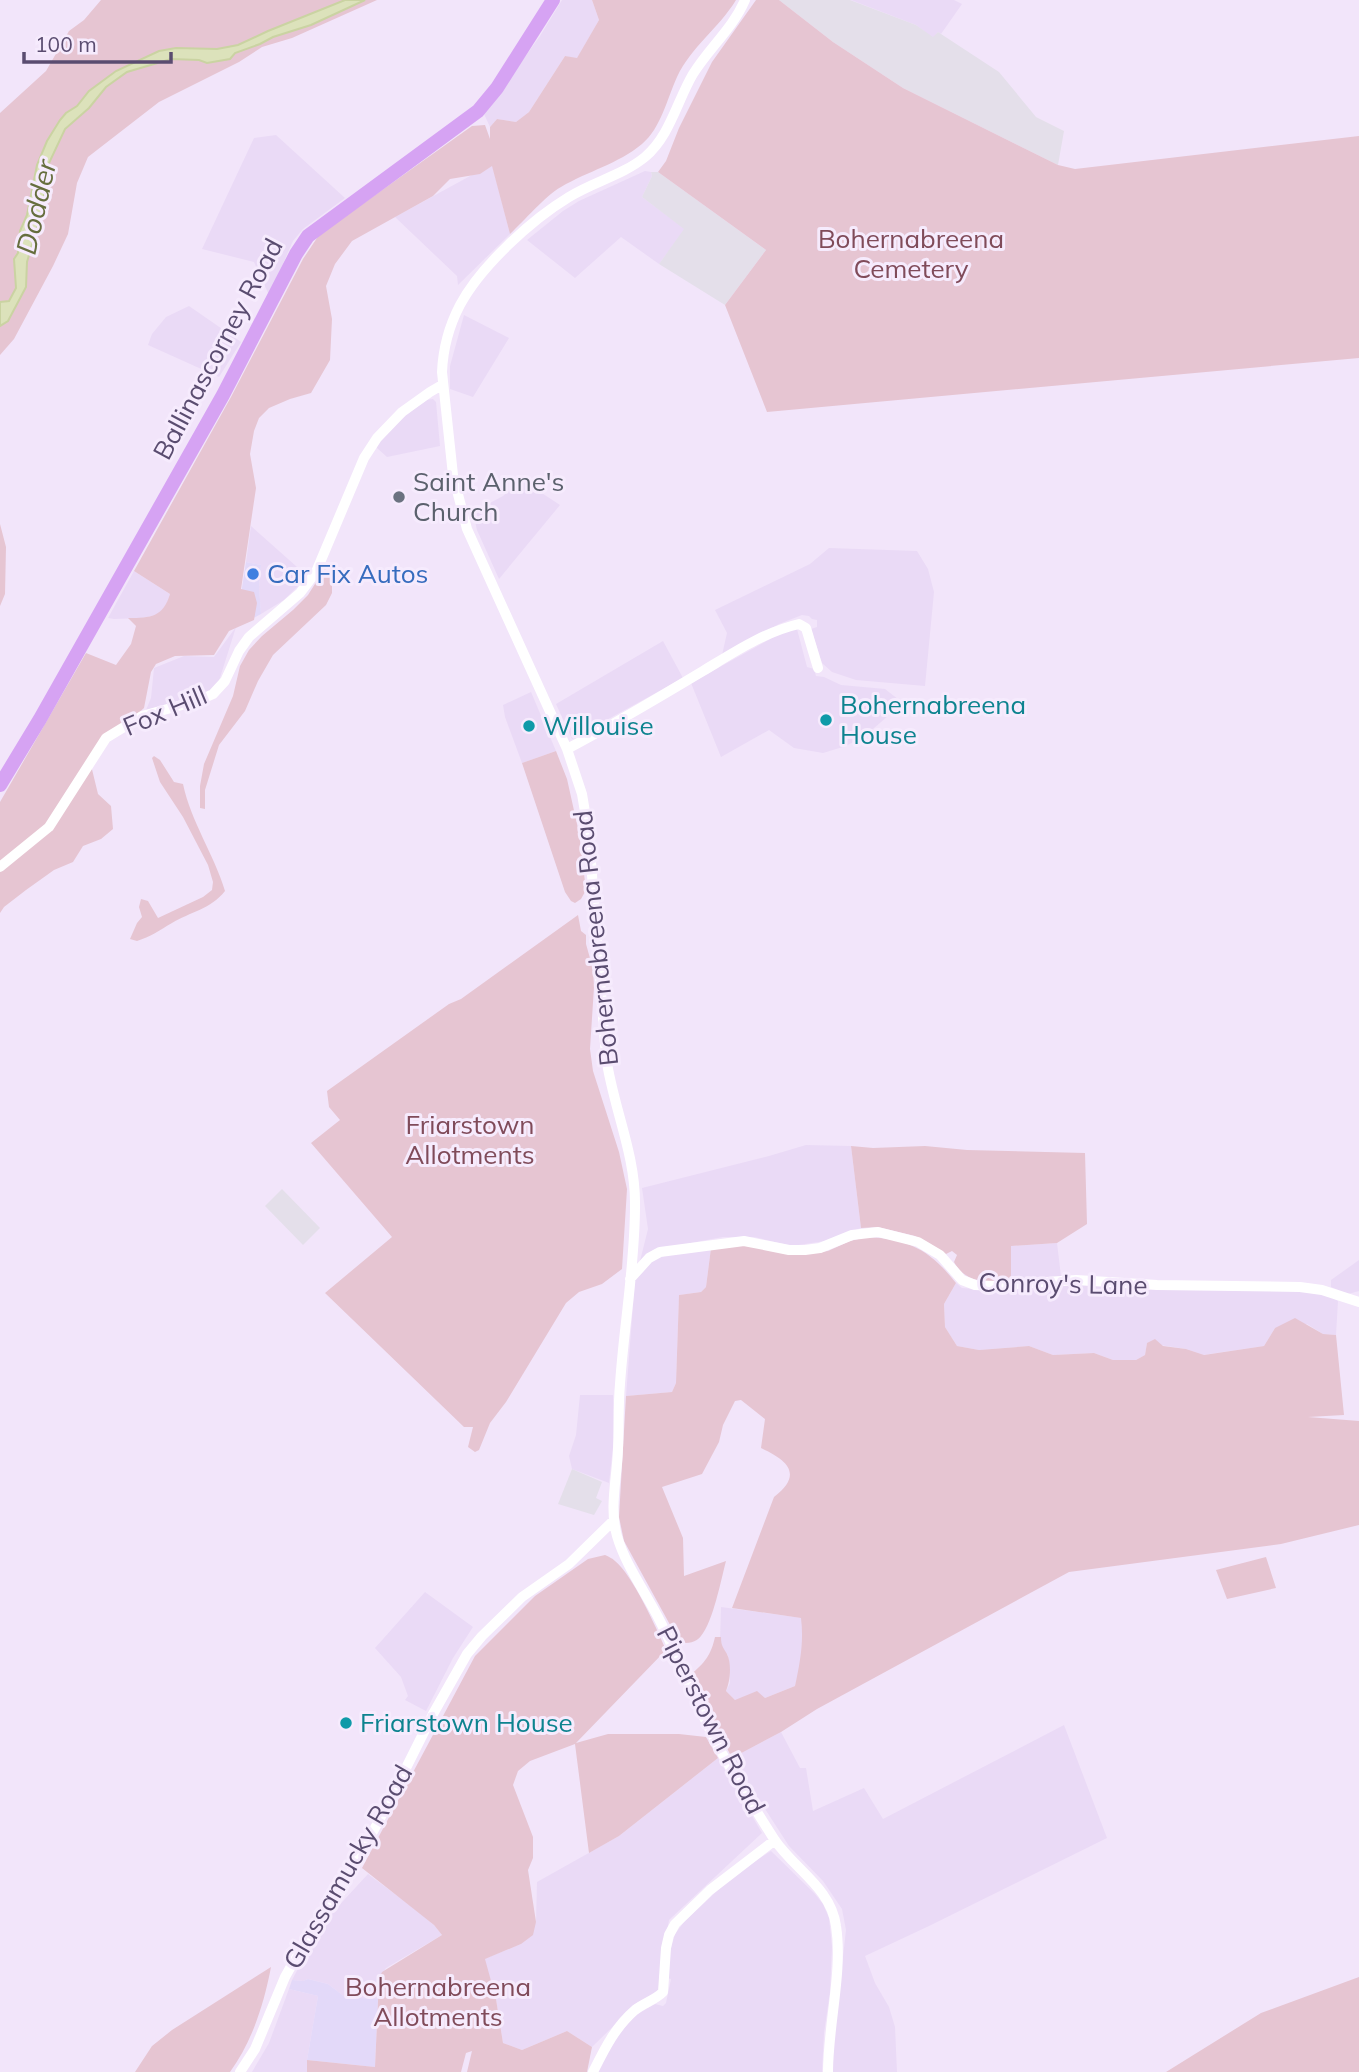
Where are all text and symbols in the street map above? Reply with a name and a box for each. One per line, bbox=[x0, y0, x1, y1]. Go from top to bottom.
scale bar bbox=[24, 21, 172, 65]
text: 100 m bbox=[35, 31, 97, 57]
water label: Dodder bbox=[8, 154, 64, 258]
park label: Bohernabreena Cemetery bbox=[818, 222, 1004, 285]
street label: Ballinascorney Road bbox=[145, 232, 290, 465]
place label: Saint Anne's Church bbox=[413, 465, 564, 528]
marker: Saint Anne's Church bbox=[391, 489, 407, 505]
place label: Car Fix Autos bbox=[267, 557, 429, 590]
marker: Car Fix Autos bbox=[245, 566, 261, 582]
street label: Fox Hill bbox=[118, 678, 212, 743]
place label: Bohernabreena House bbox=[840, 688, 1026, 751]
place label: Willouise bbox=[543, 709, 654, 742]
marker: Bohernabreena House bbox=[818, 712, 834, 728]
marker: Willouise bbox=[521, 718, 537, 734]
street label: Bohernabreena Road bbox=[566, 809, 625, 1067]
park label: Friarstown Allotments bbox=[405, 1108, 535, 1171]
street label: Conroy's Lane bbox=[978, 1266, 1148, 1301]
street label: Piperstown Road bbox=[650, 1620, 773, 1819]
place label: Friarstown House bbox=[360, 1706, 573, 1739]
marker: Friarstown House bbox=[338, 1715, 354, 1731]
street label: Glassamucky Road bbox=[276, 1759, 419, 1975]
park label: Bohernabreena Allotments bbox=[345, 1970, 531, 2033]

